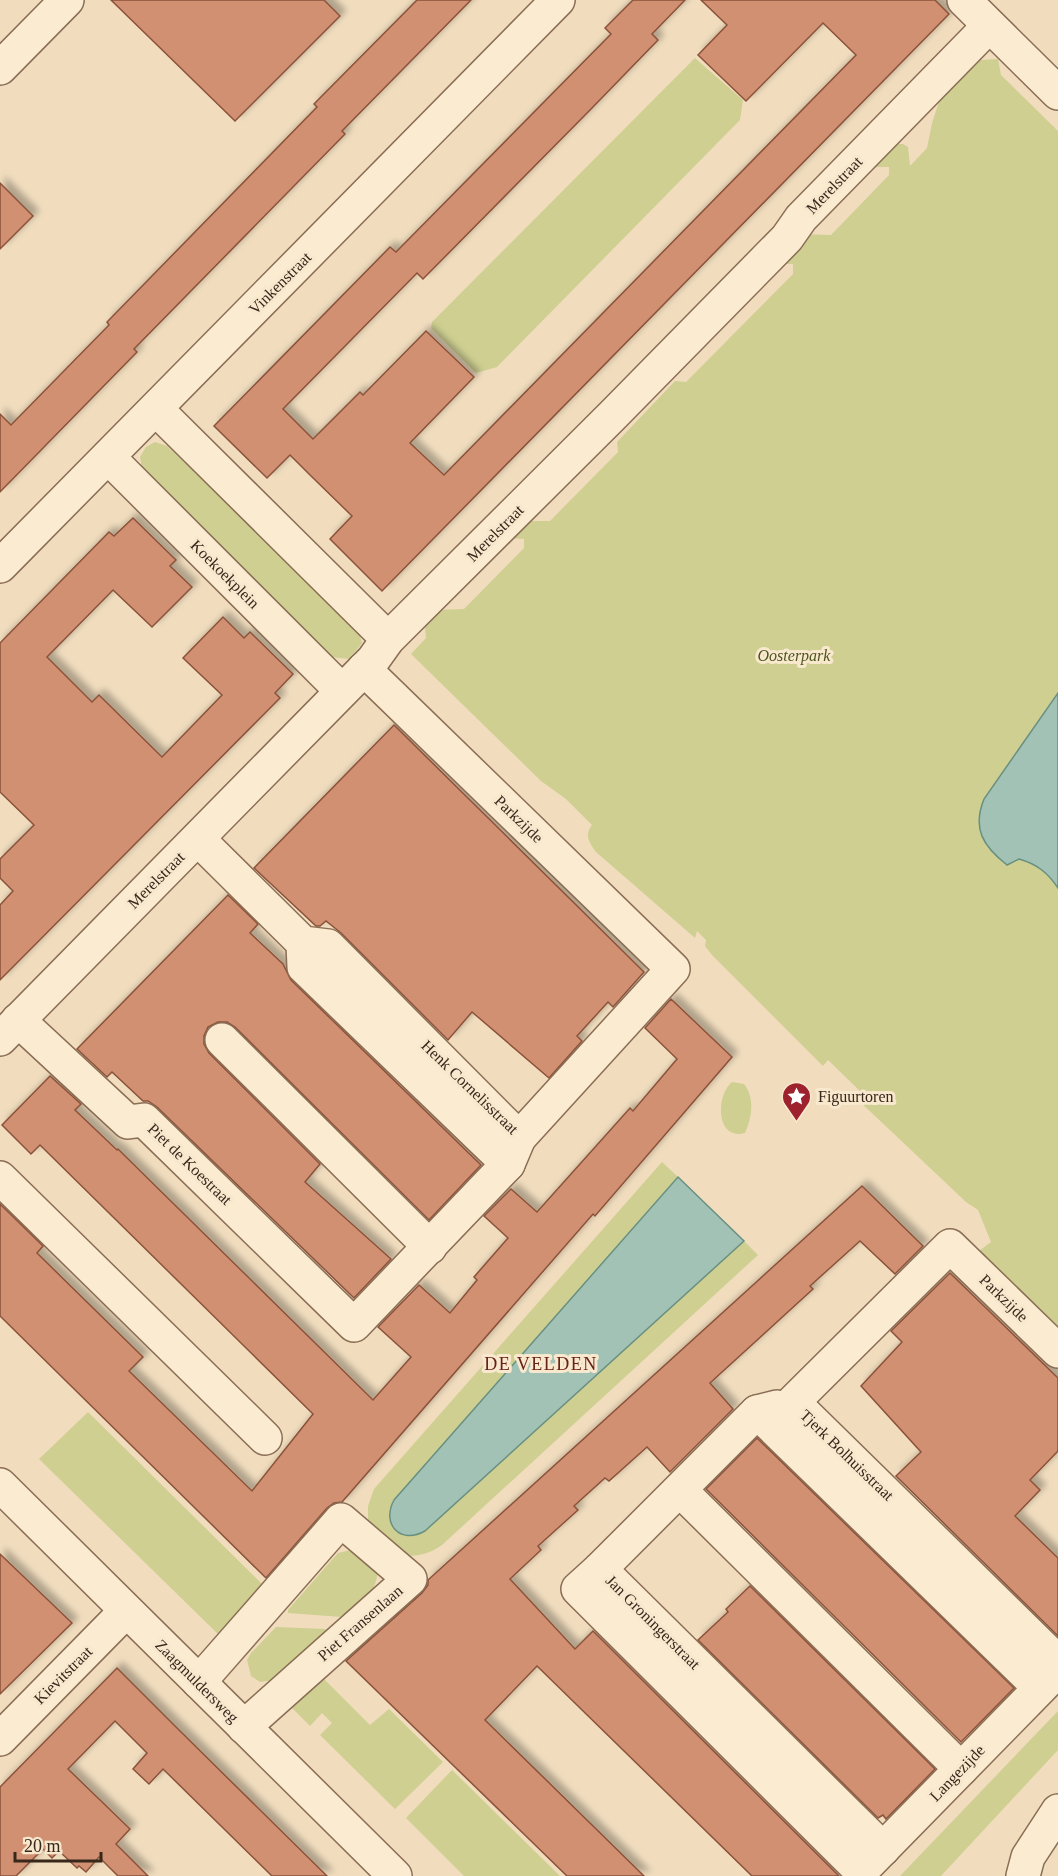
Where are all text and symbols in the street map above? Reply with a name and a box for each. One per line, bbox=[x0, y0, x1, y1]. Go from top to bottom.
street label: Merelstraat bbox=[803, 152, 866, 217]
street label: Vinkenstraat bbox=[245, 248, 315, 318]
street label: Merelstraat bbox=[463, 501, 527, 565]
street label: Koekoekplein bbox=[187, 536, 263, 612]
park label: Oosterpark bbox=[758, 647, 831, 665]
street label: Parkzijde bbox=[491, 792, 547, 847]
street label: Merelstraat bbox=[124, 848, 188, 912]
street label: Henk Cornelisstraat bbox=[418, 1037, 522, 1138]
place icon: Figuurtoren bbox=[781, 1080, 813, 1122]
place label: Figuurtoren bbox=[818, 1088, 894, 1106]
street label: Piet de Koestraat bbox=[145, 1120, 236, 1208]
street label: Parkzijde bbox=[976, 1271, 1032, 1326]
district label: DE VELDEN bbox=[484, 1354, 598, 1374]
street label: Tjerk Bolhuisstraat bbox=[796, 1406, 898, 1505]
street label: Jan Groningerstraat bbox=[602, 1572, 704, 1674]
street label: Piet Fransenlaan bbox=[314, 1582, 406, 1664]
street label: Zaagmuldersweg bbox=[151, 1636, 242, 1727]
street label: Kievitstraat bbox=[31, 1642, 96, 1707]
street label: Langezijde bbox=[926, 1742, 989, 1805]
scale bar bbox=[15, 1825, 100, 1863]
text: 20 m bbox=[24, 1836, 61, 1856]

